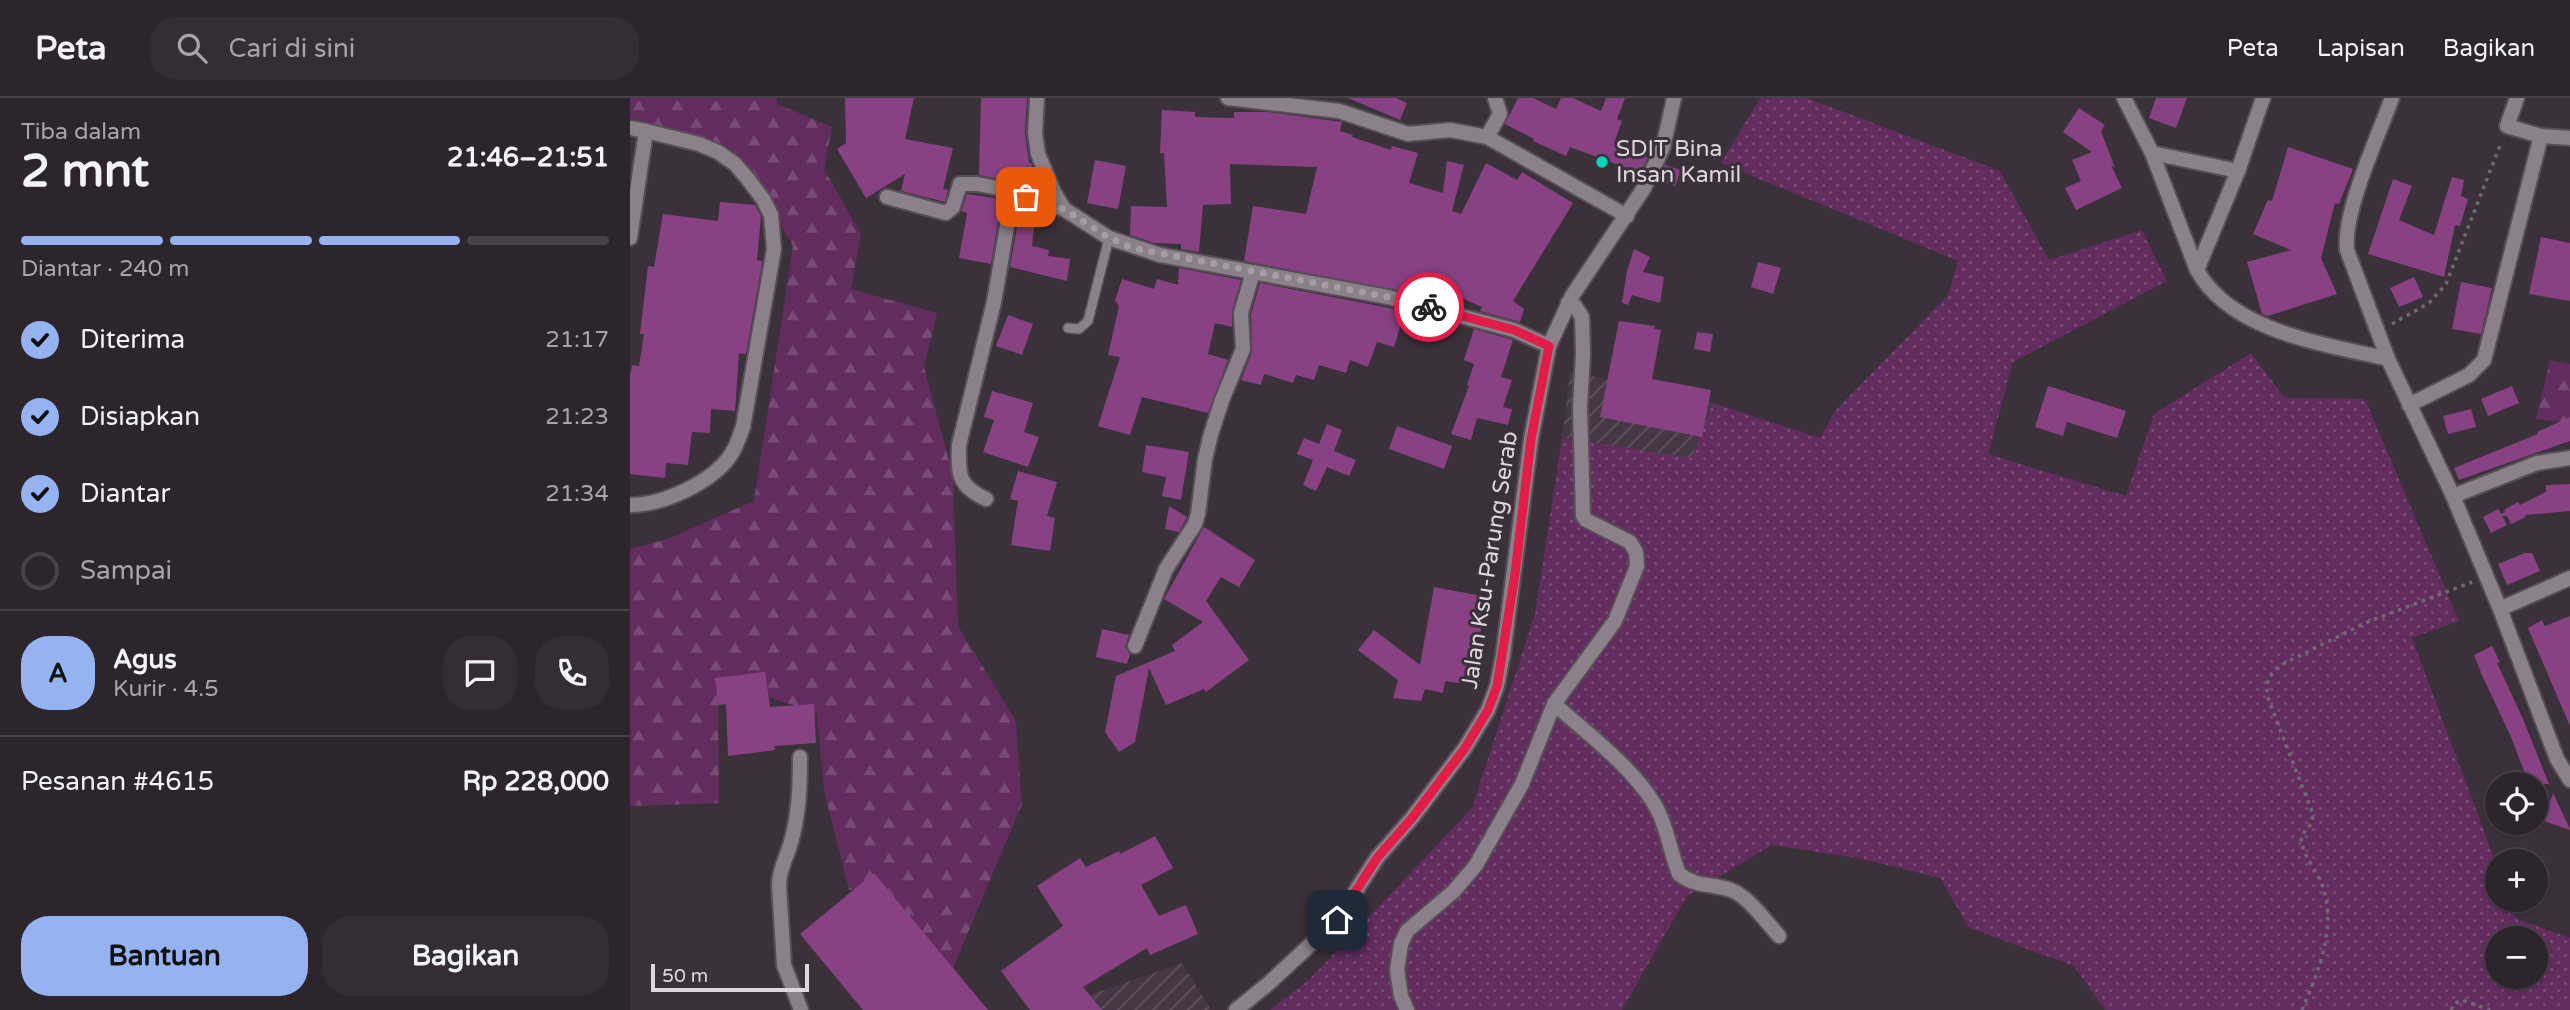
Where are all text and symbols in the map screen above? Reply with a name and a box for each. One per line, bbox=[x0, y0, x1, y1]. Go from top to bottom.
search box bbox=[149, 17, 639, 80]
text: Peta bbox=[35, 29, 107, 68]
icon: search bbox=[173, 29, 211, 67]
text: Cari di sini bbox=[229, 33, 355, 64]
text: Peta bbox=[2227, 34, 2279, 63]
text: Lapisan bbox=[2317, 34, 2405, 63]
text: Bagikan bbox=[2443, 34, 2535, 63]
text: Tiba dalam bbox=[21, 118, 141, 146]
place label: SDIT Bina Insan Kamil bbox=[1616, 135, 1741, 189]
text: 21:46–21:51 bbox=[447, 142, 609, 173]
text: 2 mnt bbox=[21, 144, 149, 199]
marker: SDIT Bina Insan Kamil bbox=[1594, 154, 1610, 170]
pin bbox=[996, 167, 1056, 227]
icon: bag bbox=[1007, 178, 1045, 216]
text: Diantar · 240 m bbox=[21, 255, 189, 283]
courier bbox=[1394, 272, 1464, 342]
icon: bike bbox=[1410, 288, 1448, 326]
icon: check bbox=[21, 321, 59, 359]
text: Diterima bbox=[80, 324, 185, 355]
text: 21:17 bbox=[545, 326, 609, 354]
icon: check bbox=[21, 398, 59, 436]
text: Disiapkan bbox=[80, 401, 200, 432]
text: 21:23 bbox=[545, 403, 609, 431]
street label: Jalan Ksu-Parung Serab bbox=[1456, 429, 1524, 691]
icon: check bbox=[21, 475, 59, 513]
text: Diantar bbox=[80, 478, 170, 509]
text: 21:34 bbox=[545, 480, 609, 508]
text: Sampai bbox=[80, 555, 172, 586]
button: chat bbox=[443, 636, 517, 710]
button: phone bbox=[535, 636, 609, 710]
text: Agus bbox=[113, 644, 177, 675]
text: A bbox=[48, 658, 68, 689]
text: Kurir · 4.5 bbox=[113, 675, 219, 703]
text: Pesanan #4615 bbox=[21, 766, 214, 797]
text: Rp 228,000 bbox=[463, 766, 609, 797]
map controls bbox=[2485, 772, 2548, 989]
button: locate bbox=[2485, 772, 2548, 835]
button: + bbox=[2485, 849, 2548, 912]
pin bbox=[1307, 890, 1367, 950]
icon: home bbox=[1318, 901, 1356, 939]
button: Bantuan bbox=[21, 916, 308, 996]
button: Bagikan bbox=[322, 916, 609, 996]
button: − bbox=[2485, 926, 2548, 989]
scale bar bbox=[651, 961, 808, 993]
text: 50 m bbox=[662, 965, 708, 987]

